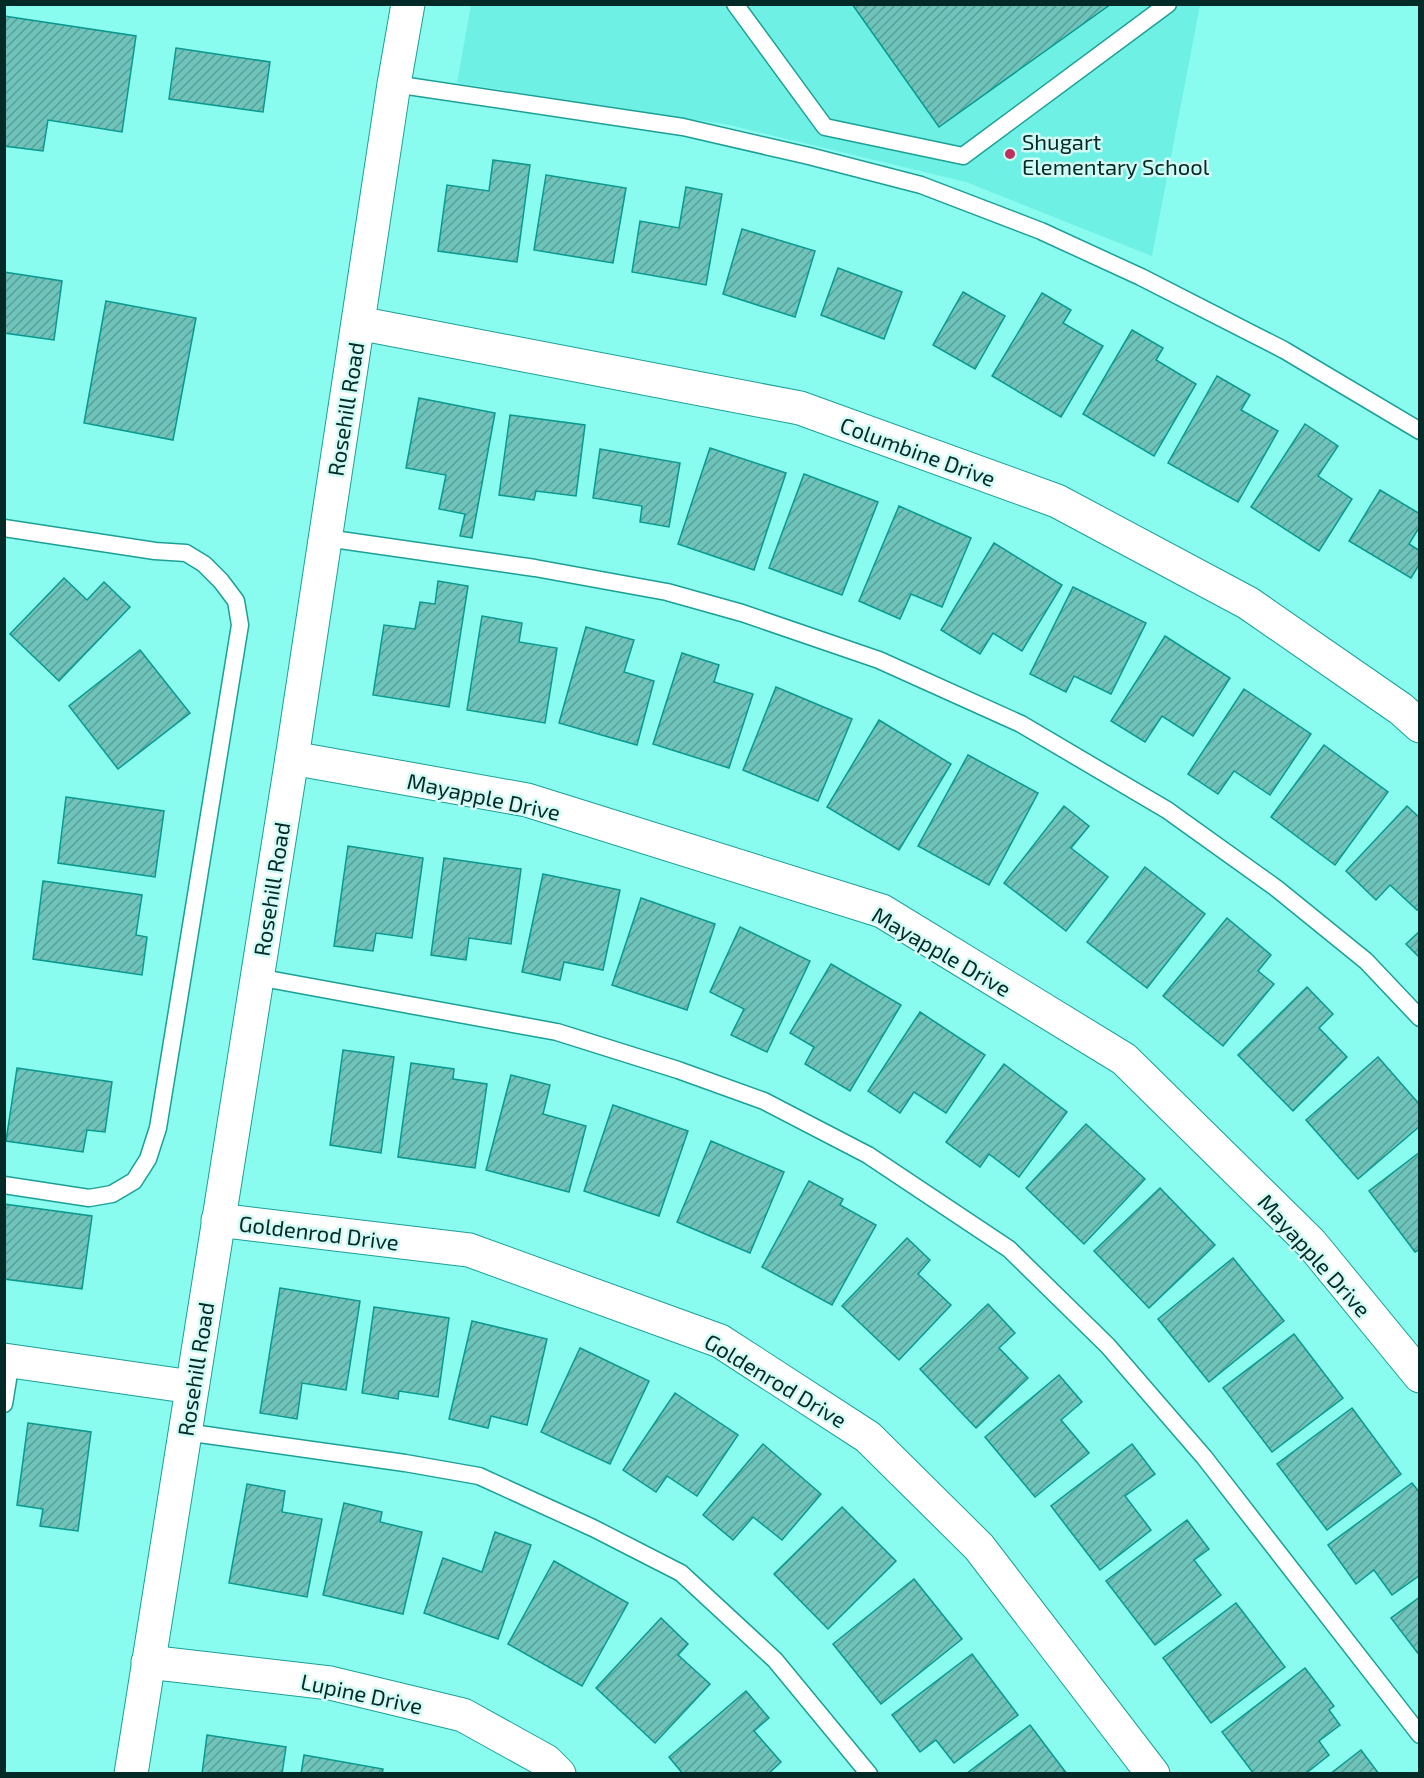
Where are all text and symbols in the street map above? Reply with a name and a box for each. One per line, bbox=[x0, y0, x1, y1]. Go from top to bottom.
place label: Shugart Elementary School bbox=[1022, 128, 1210, 179]
marker: Shugart Elementary School bbox=[1003, 147, 1017, 161]
street label: Rosehill Road bbox=[322, 340, 368, 478]
street label: Columbine Drive bbox=[837, 411, 999, 491]
street label: Mayapple Drive bbox=[405, 767, 563, 825]
street label: Rosehill Road bbox=[248, 820, 294, 958]
street label: Mayapple Drive bbox=[868, 901, 1016, 1001]
street label: Mayapple Drive bbox=[1253, 1188, 1377, 1322]
street label: Goldenrod Drive bbox=[238, 1209, 400, 1255]
street label: Rosehill Road bbox=[172, 1300, 218, 1438]
street label: Goldenrod Drive bbox=[700, 1327, 852, 1433]
street label: Lupine Drive bbox=[299, 1667, 425, 1719]

